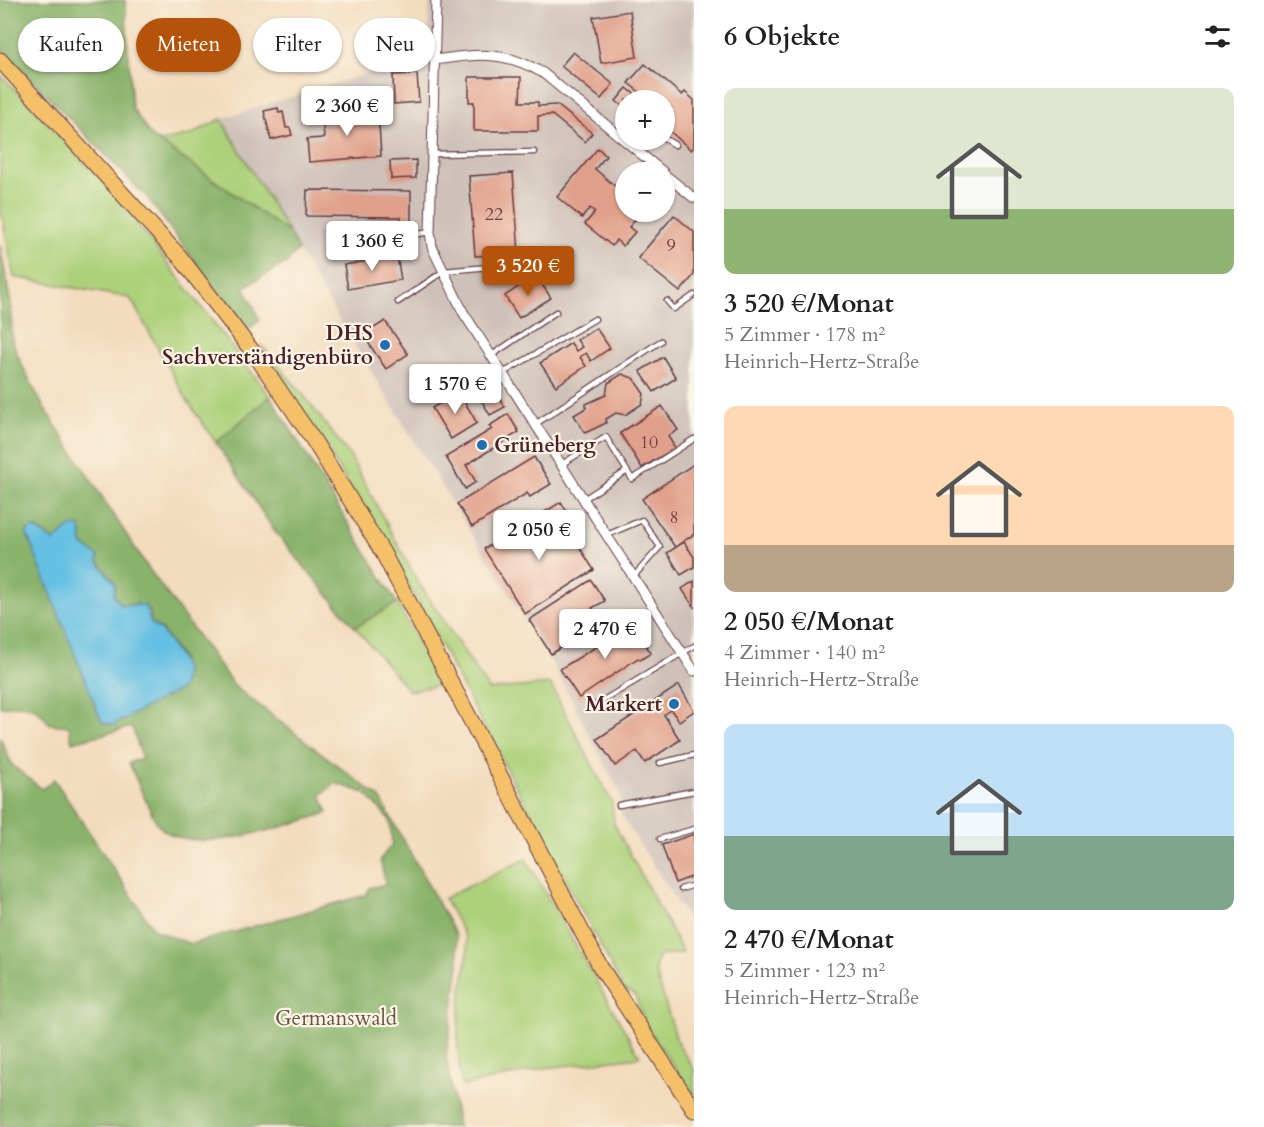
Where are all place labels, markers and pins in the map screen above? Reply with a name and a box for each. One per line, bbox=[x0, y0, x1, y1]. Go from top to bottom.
pin: 2 360 € bbox=[292, 86, 402, 137]
pin: 1 360 € bbox=[317, 221, 427, 272]
pin: 3 520 € bbox=[473, 246, 583, 297]
place label: DHS Sachverständigenbüro bbox=[162, 319, 373, 372]
marker: DHS Sachverständigenbüro bbox=[378, 338, 392, 352]
pin: 1 570 € bbox=[400, 364, 510, 415]
place label: Grüneberg bbox=[494, 431, 596, 460]
marker: Grüneberg bbox=[475, 438, 489, 452]
pin: 2 050 € bbox=[484, 510, 594, 561]
pin: 2 470 € bbox=[550, 609, 660, 660]
place label: Markert bbox=[585, 690, 663, 719]
marker: Markert bbox=[667, 697, 681, 711]

